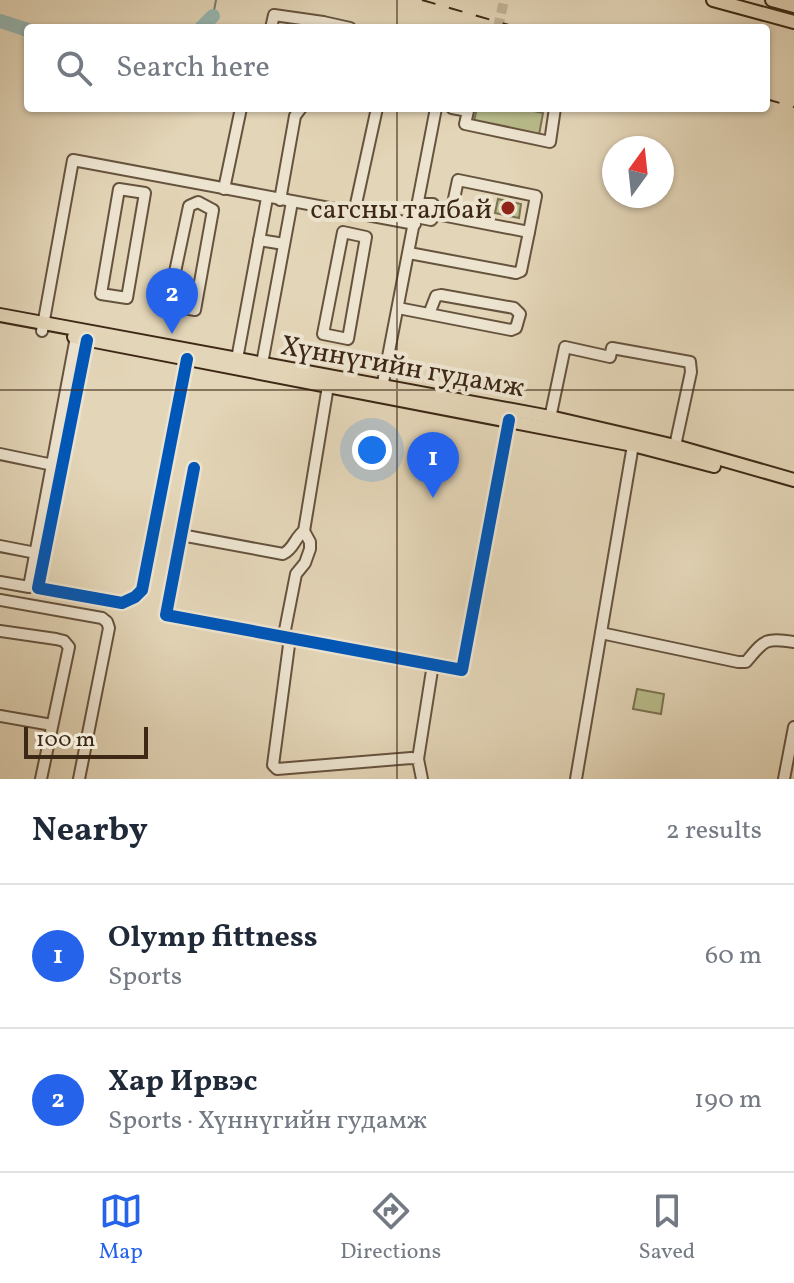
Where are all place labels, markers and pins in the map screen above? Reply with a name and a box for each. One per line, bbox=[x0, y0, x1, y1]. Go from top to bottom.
place label: сагсны талбай bbox=[310, 191, 492, 230]
marker: сагсны талбай bbox=[499, 199, 517, 217]
pin: 2 bbox=[146, 268, 198, 334]
pin: 1 bbox=[407, 432, 459, 498]

